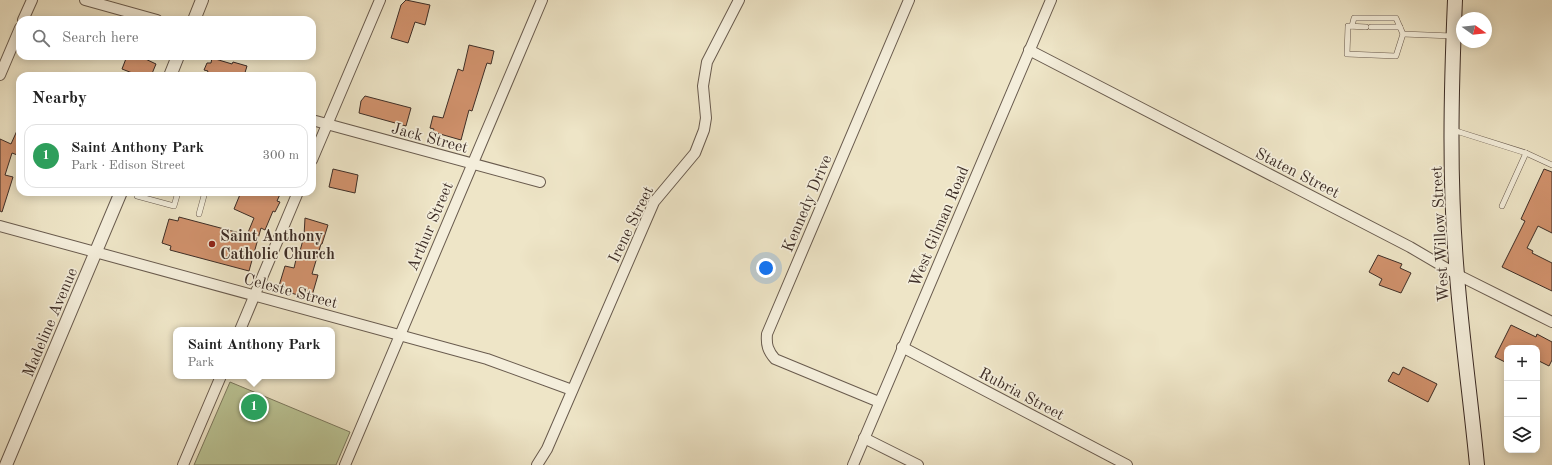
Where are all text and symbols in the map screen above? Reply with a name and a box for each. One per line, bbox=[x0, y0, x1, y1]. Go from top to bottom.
north arrow bbox=[1456, 12, 1492, 48]
search box bbox=[16, 16, 316, 60]
icon: search bbox=[30, 27, 52, 49]
text: Search here bbox=[62, 31, 139, 46]
text: Nearby bbox=[32, 90, 87, 107]
street label: Jack Street bbox=[389, 121, 470, 157]
text: Saint Anthony Park bbox=[71, 141, 204, 156]
street label: Staten Street bbox=[1253, 146, 1342, 202]
text: 1 bbox=[42, 149, 50, 162]
text: 300 m bbox=[262, 149, 299, 162]
street label: Kennedy Drive bbox=[780, 153, 835, 255]
text: Park · Edison Street bbox=[71, 159, 185, 172]
street label: West Gilman Road bbox=[907, 164, 973, 290]
street label: West Willow Street bbox=[1429, 165, 1453, 302]
street label: Arthur Street bbox=[405, 180, 457, 274]
street label: Irene Street bbox=[606, 184, 657, 266]
place label: Saint Anthony Catholic Church bbox=[220, 229, 335, 263]
marker: Saint Anthony Catholic Church bbox=[207, 239, 217, 249]
your location bbox=[756, 258, 776, 278]
street label: Madeline Avenue bbox=[21, 266, 81, 380]
street label: Celeste Street bbox=[242, 272, 340, 312]
popup bbox=[173, 327, 335, 379]
text: Saint Anthony Park bbox=[187, 338, 321, 353]
map controls bbox=[1504, 345, 1540, 453]
button: + bbox=[1504, 345, 1540, 381]
text: Park bbox=[187, 356, 214, 369]
street label: Rubria Street bbox=[976, 366, 1067, 424]
button: − bbox=[1504, 381, 1540, 417]
pin: 1 bbox=[241, 392, 267, 422]
button: layers bbox=[1504, 417, 1540, 453]

